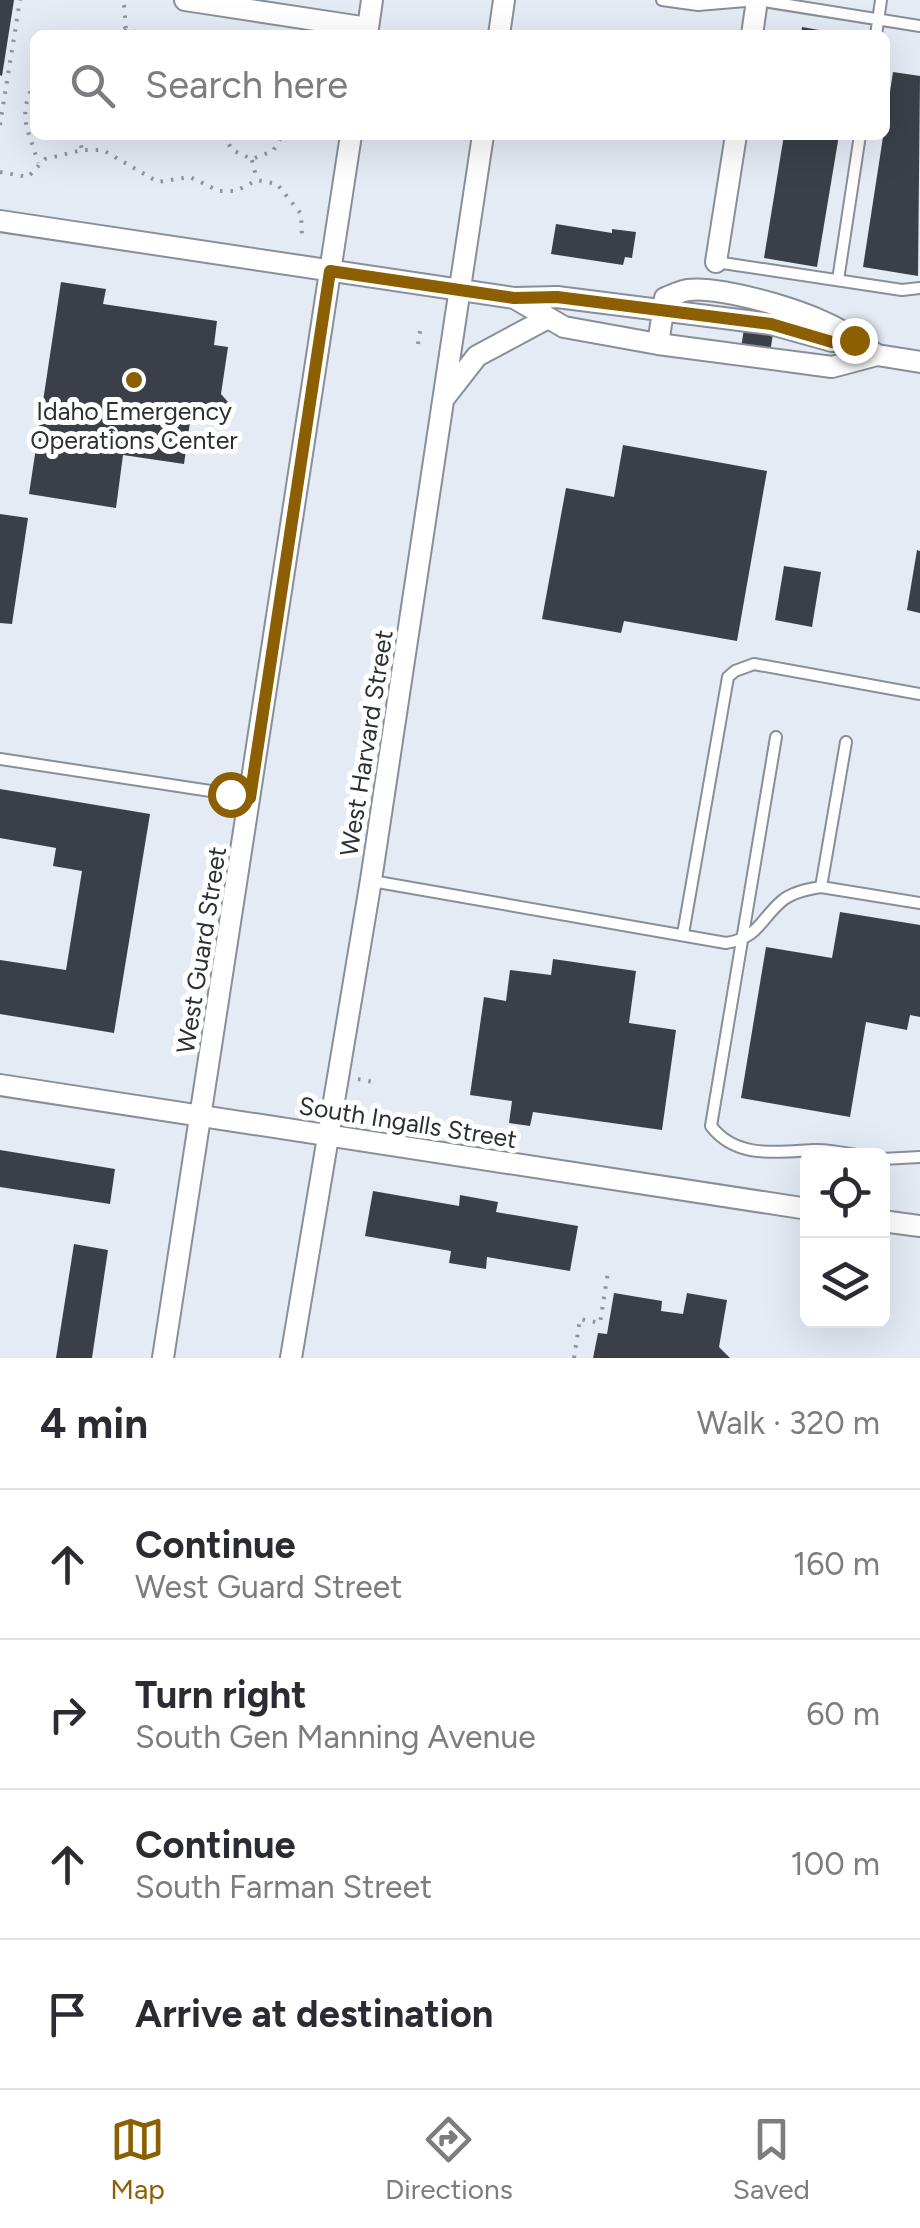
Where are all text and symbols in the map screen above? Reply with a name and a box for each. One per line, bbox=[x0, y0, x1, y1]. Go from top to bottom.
search box bbox=[30, 30, 890, 140]
icon: search bbox=[65, 58, 120, 113]
text: Search here bbox=[145, 62, 348, 108]
route end bbox=[832, 318, 878, 364]
marker: Idaho Emergency Operations Center bbox=[123, 369, 145, 391]
place label: Idaho Emergency Operations Center bbox=[30, 396, 238, 455]
street label: West Harvard Street bbox=[333, 628, 399, 858]
route start bbox=[208, 772, 254, 818]
street label: West Guard Street bbox=[170, 844, 232, 1056]
street label: South Ingalls Street bbox=[297, 1090, 519, 1154]
map controls bbox=[800, 1148, 890, 1328]
button: locate bbox=[800, 1148, 890, 1238]
button: layers bbox=[800, 1238, 890, 1328]
text: 4 min bbox=[40, 1398, 148, 1449]
text: Walk · 320 m bbox=[697, 1404, 880, 1442]
text: Continue bbox=[135, 1522, 296, 1568]
icon: ahead bbox=[40, 1537, 95, 1592]
text: 160 m bbox=[793, 1545, 880, 1583]
text: West Guard Street bbox=[135, 1568, 402, 1606]
text: Turn right bbox=[135, 1672, 307, 1718]
icon: right bbox=[40, 1687, 95, 1742]
text: 60 m bbox=[806, 1695, 880, 1733]
text: South Gen Manning Avenue bbox=[135, 1718, 536, 1756]
text: Continue bbox=[135, 1822, 296, 1868]
icon: ahead bbox=[40, 1837, 95, 1892]
text: 100 m bbox=[791, 1845, 880, 1883]
text: South Farman Street bbox=[135, 1868, 432, 1906]
icon: arrive bbox=[40, 1987, 95, 2042]
text: Arrive at destination bbox=[135, 1991, 493, 2037]
tab: Map bbox=[110, 2112, 165, 2206]
tab: Directions bbox=[385, 2112, 513, 2206]
tab: Saved bbox=[733, 2112, 810, 2206]

